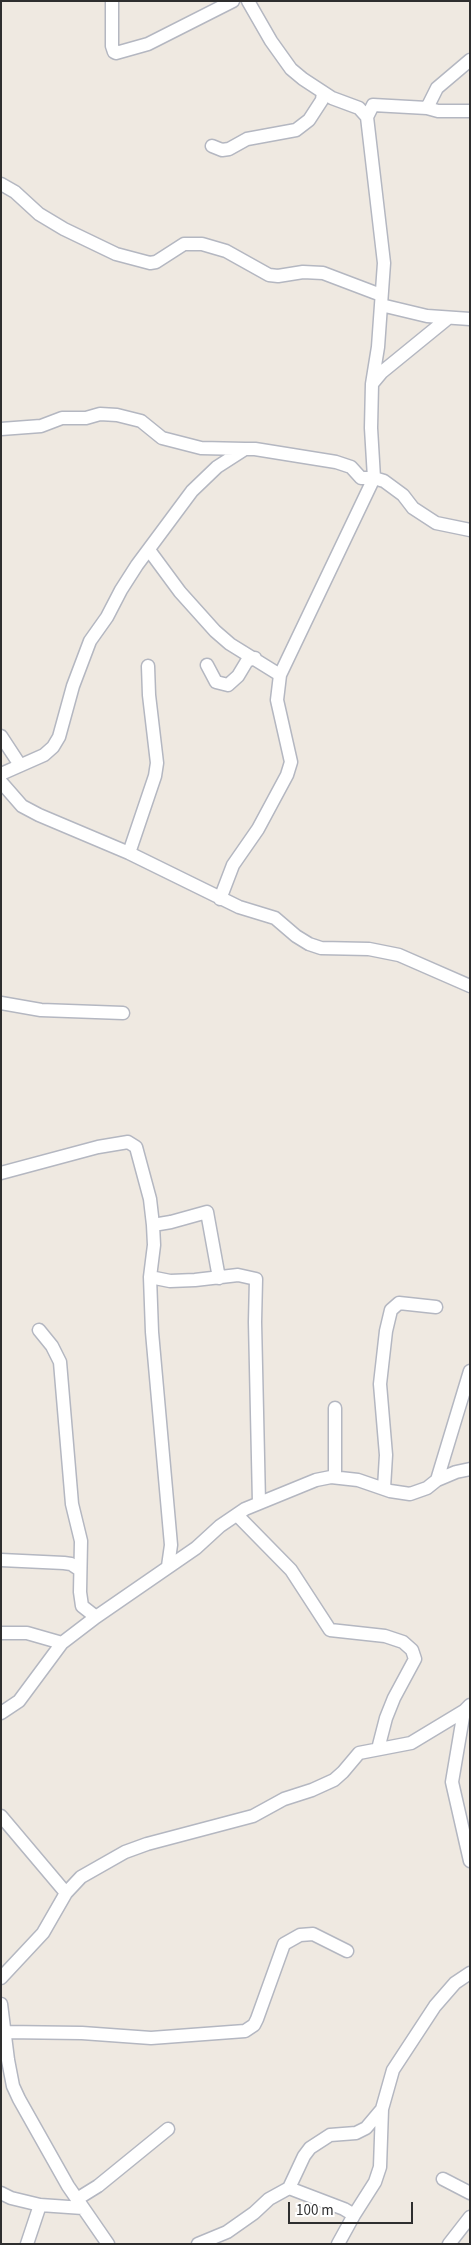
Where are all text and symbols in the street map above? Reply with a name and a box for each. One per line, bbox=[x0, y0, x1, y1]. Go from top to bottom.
scale bar bbox=[291, 2192, 416, 2224]
text: 100 m bbox=[296, 2200, 334, 2221]

